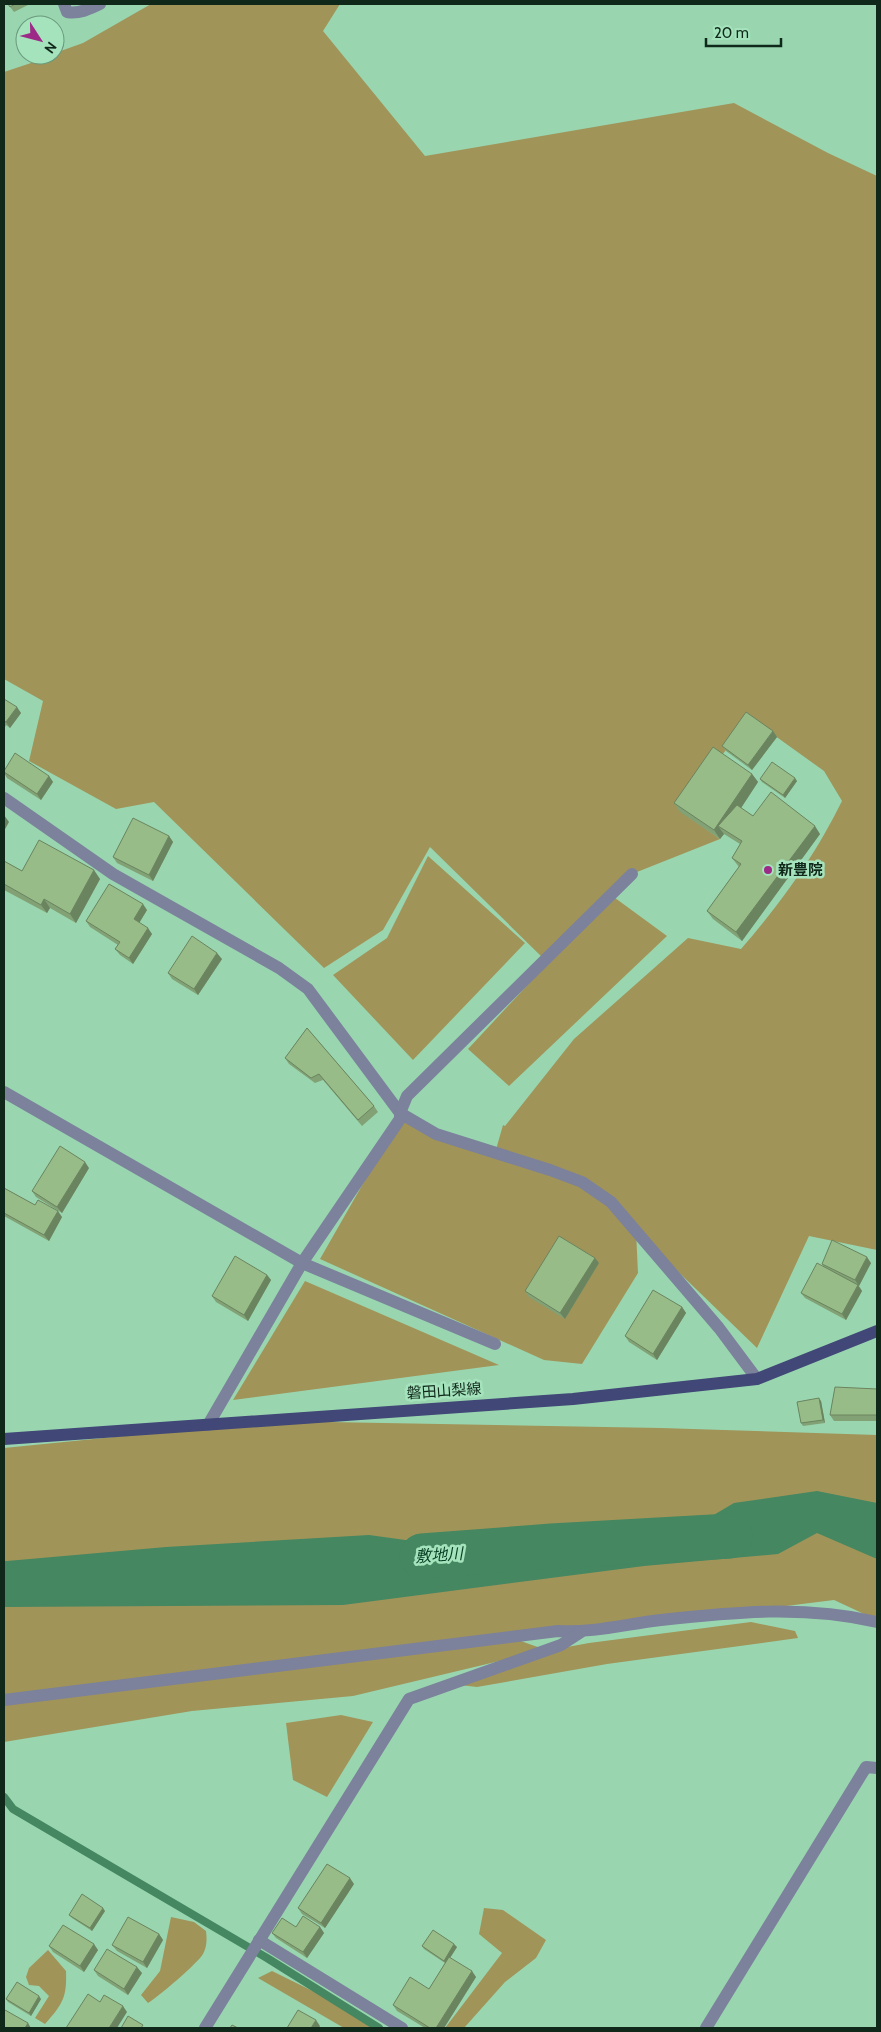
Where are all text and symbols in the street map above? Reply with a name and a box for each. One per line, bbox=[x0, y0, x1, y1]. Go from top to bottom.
north arrow bbox=[15, 15, 65, 65]
scale bar bbox=[706, 15, 781, 47]
text: 20 m bbox=[714, 24, 749, 42]
text: N bbox=[40, 38, 61, 57]
place label: 新豊院 bbox=[778, 861, 823, 879]
marker: 新豊院 bbox=[762, 864, 774, 876]
street label: 磐田山梨線 bbox=[406, 1379, 482, 1403]
water label: 敷地川 bbox=[414, 1544, 466, 1566]

